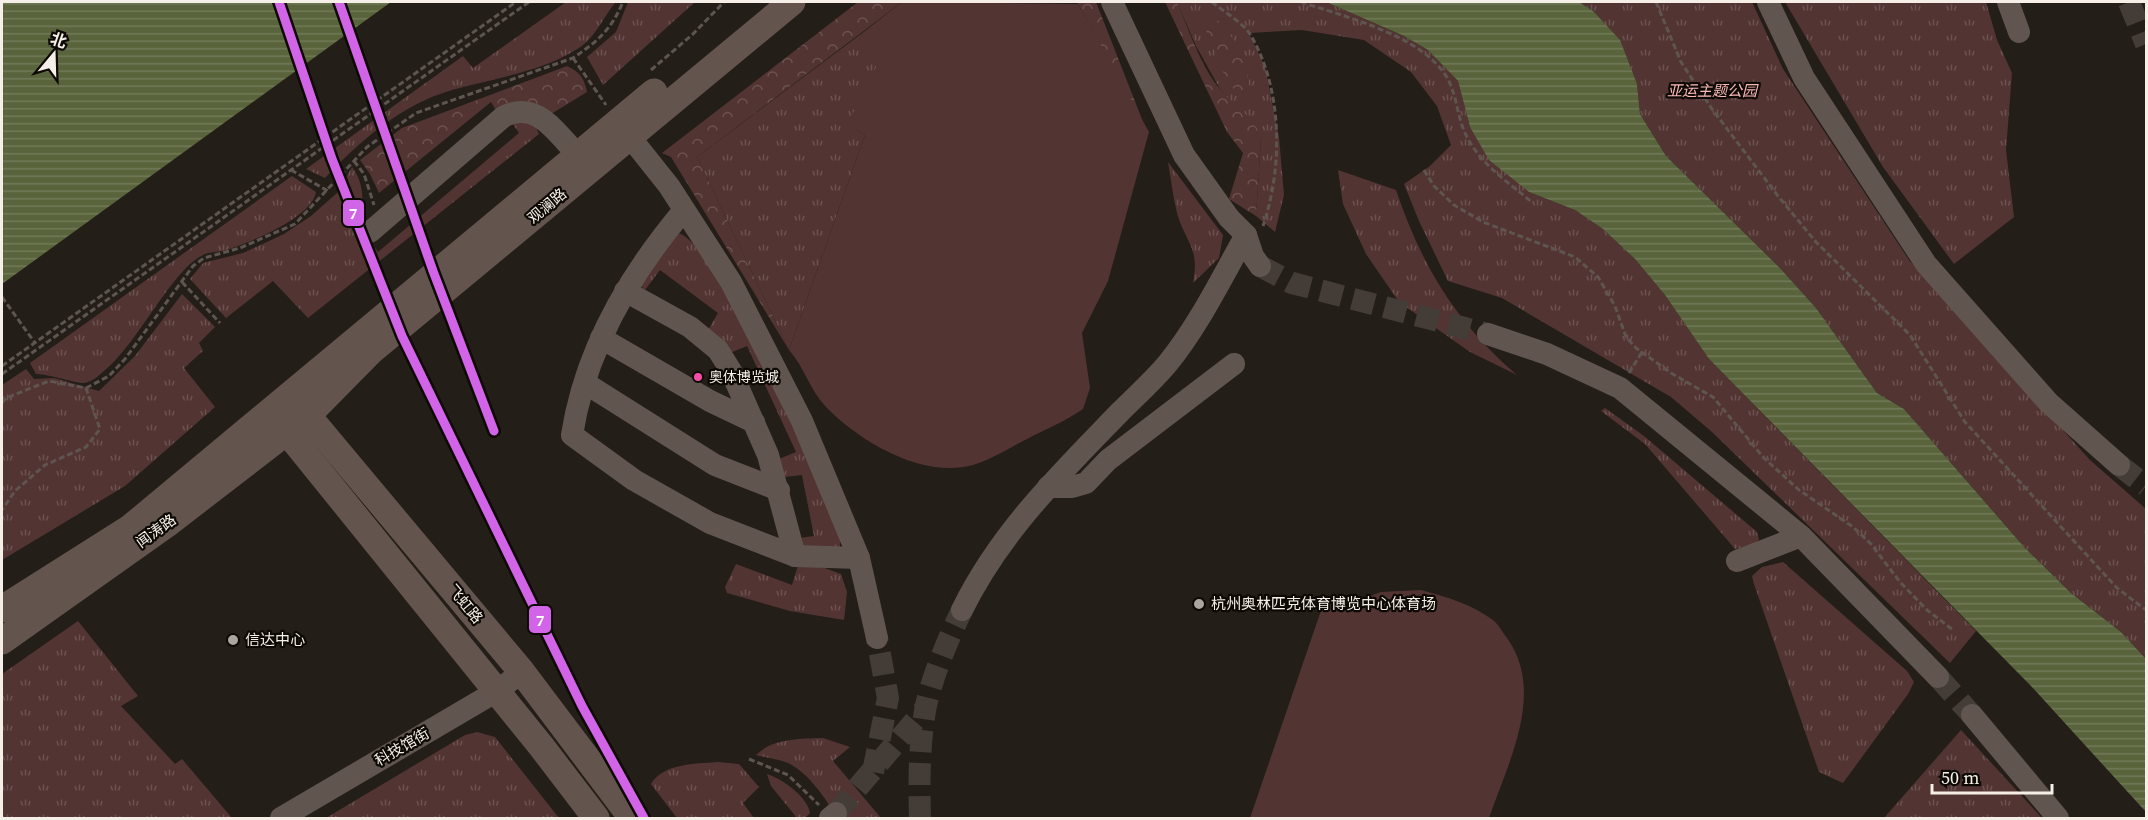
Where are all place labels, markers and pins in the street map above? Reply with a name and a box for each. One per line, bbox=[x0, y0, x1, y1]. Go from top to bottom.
place label: 奥体博览城 bbox=[709, 367, 779, 387]
marker: 奥体博览城 bbox=[692, 371, 704, 383]
place label: 杭州奥林匹克体育博览中心体育场 bbox=[1211, 593, 1436, 614]
marker: 杭州奥林匹克体育博览中心体育场 bbox=[1192, 597, 1206, 611]
place label: 信达中心 bbox=[245, 629, 305, 650]
marker: 信达中心 bbox=[226, 633, 240, 647]

